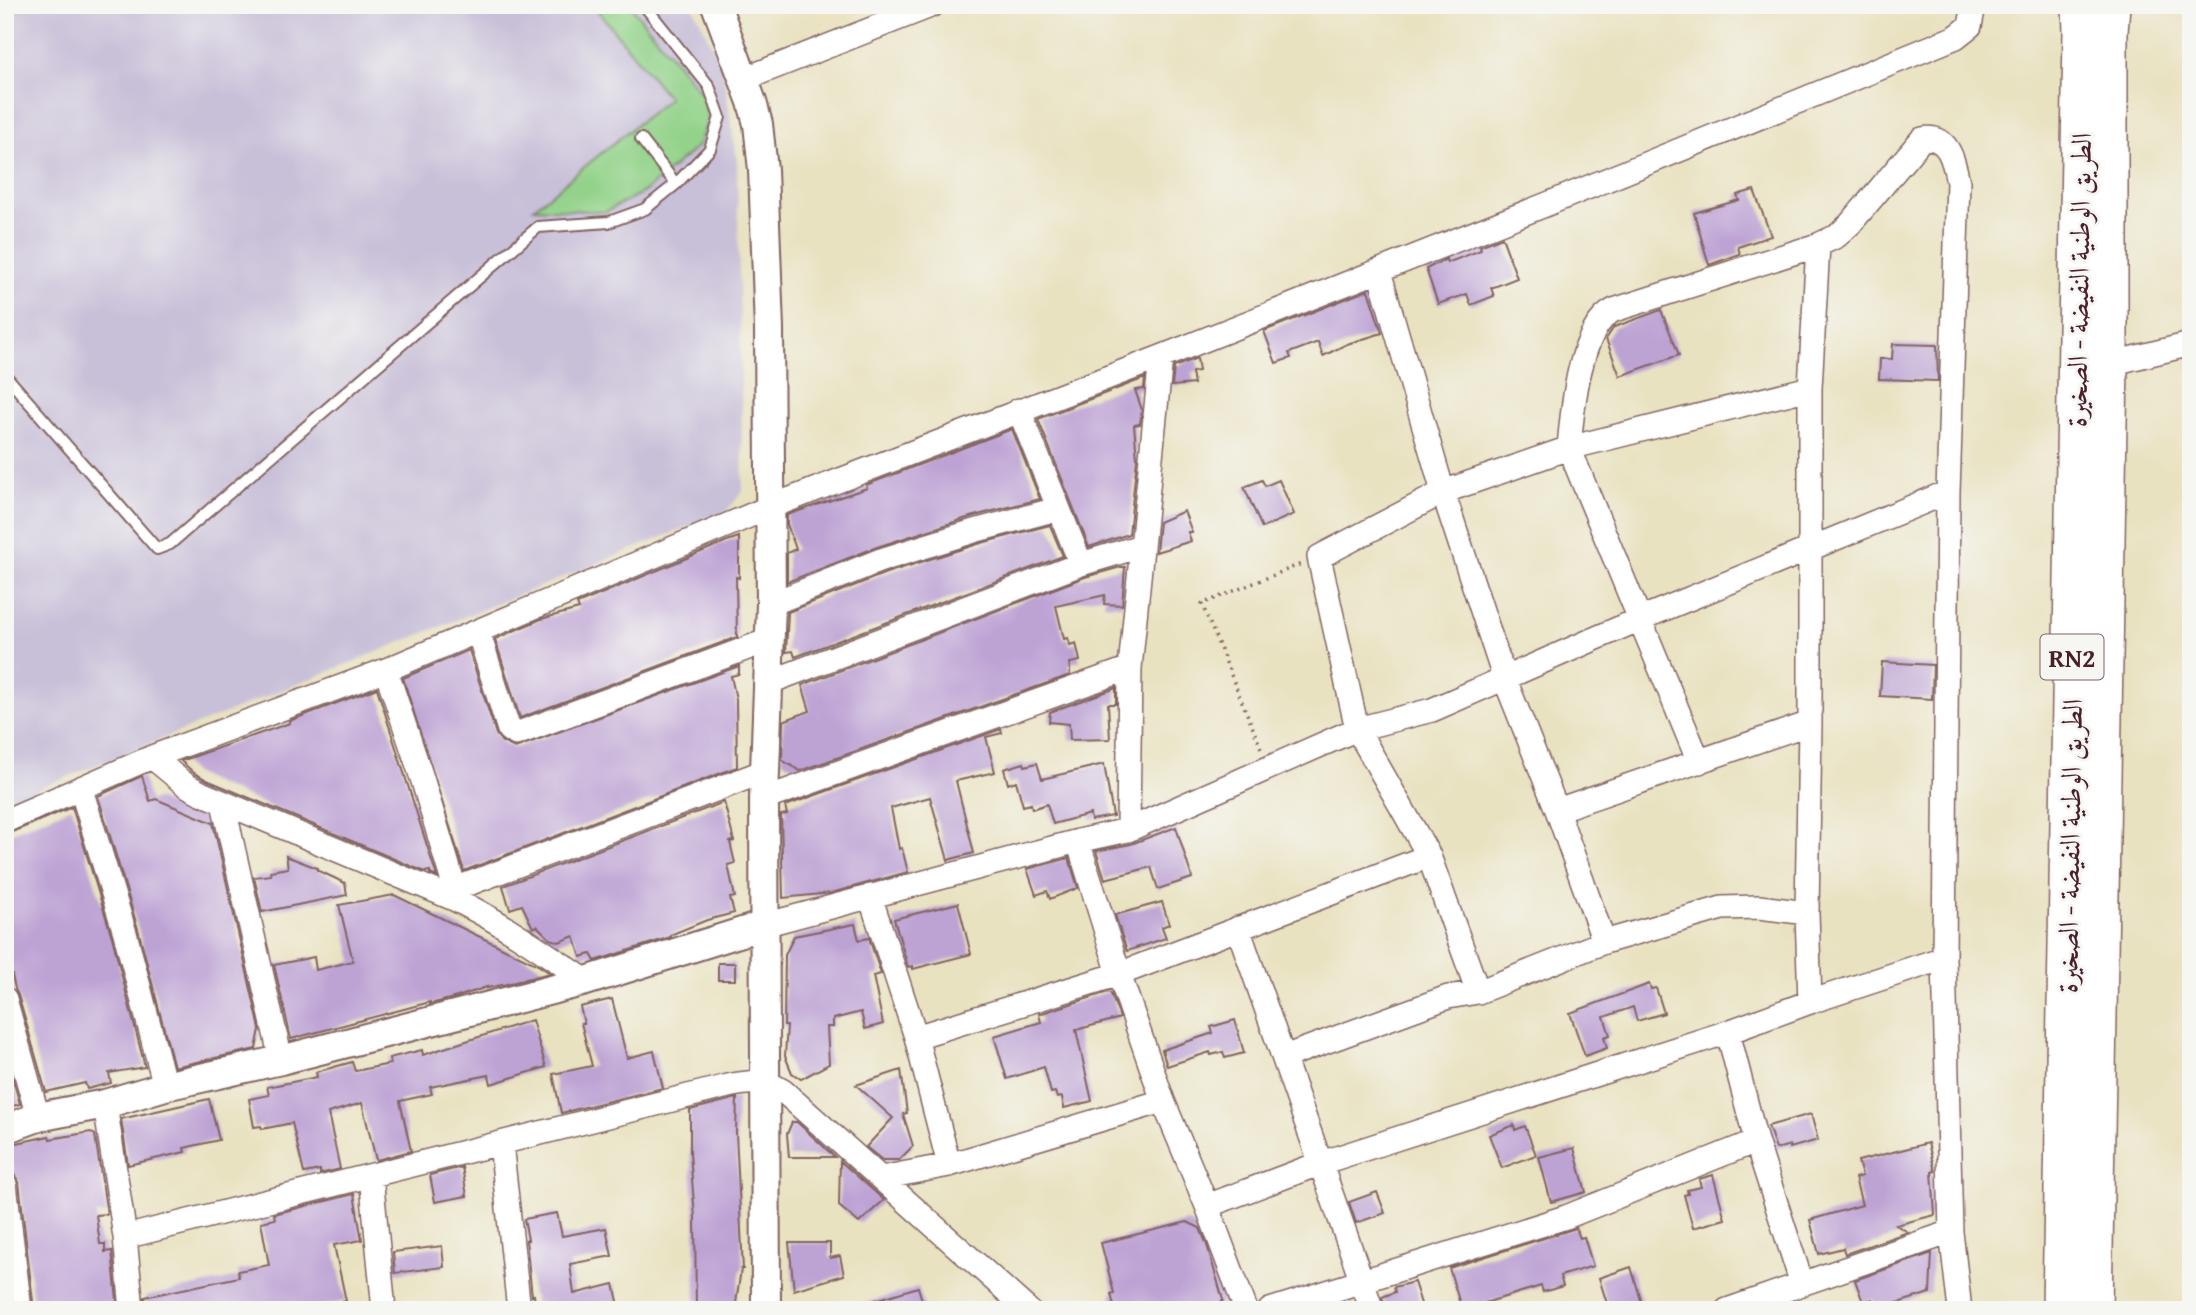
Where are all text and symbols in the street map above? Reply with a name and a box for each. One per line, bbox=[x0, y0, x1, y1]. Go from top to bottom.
street label: الطريق الوطنية النفيضة - الصخيرة bbox=[2055, 132, 2101, 428]
road number: RN2 bbox=[2040, 635, 2104, 680]
street label: الطريق الوطنية النفيضة - الصخيرة bbox=[2046, 698, 2092, 994]

